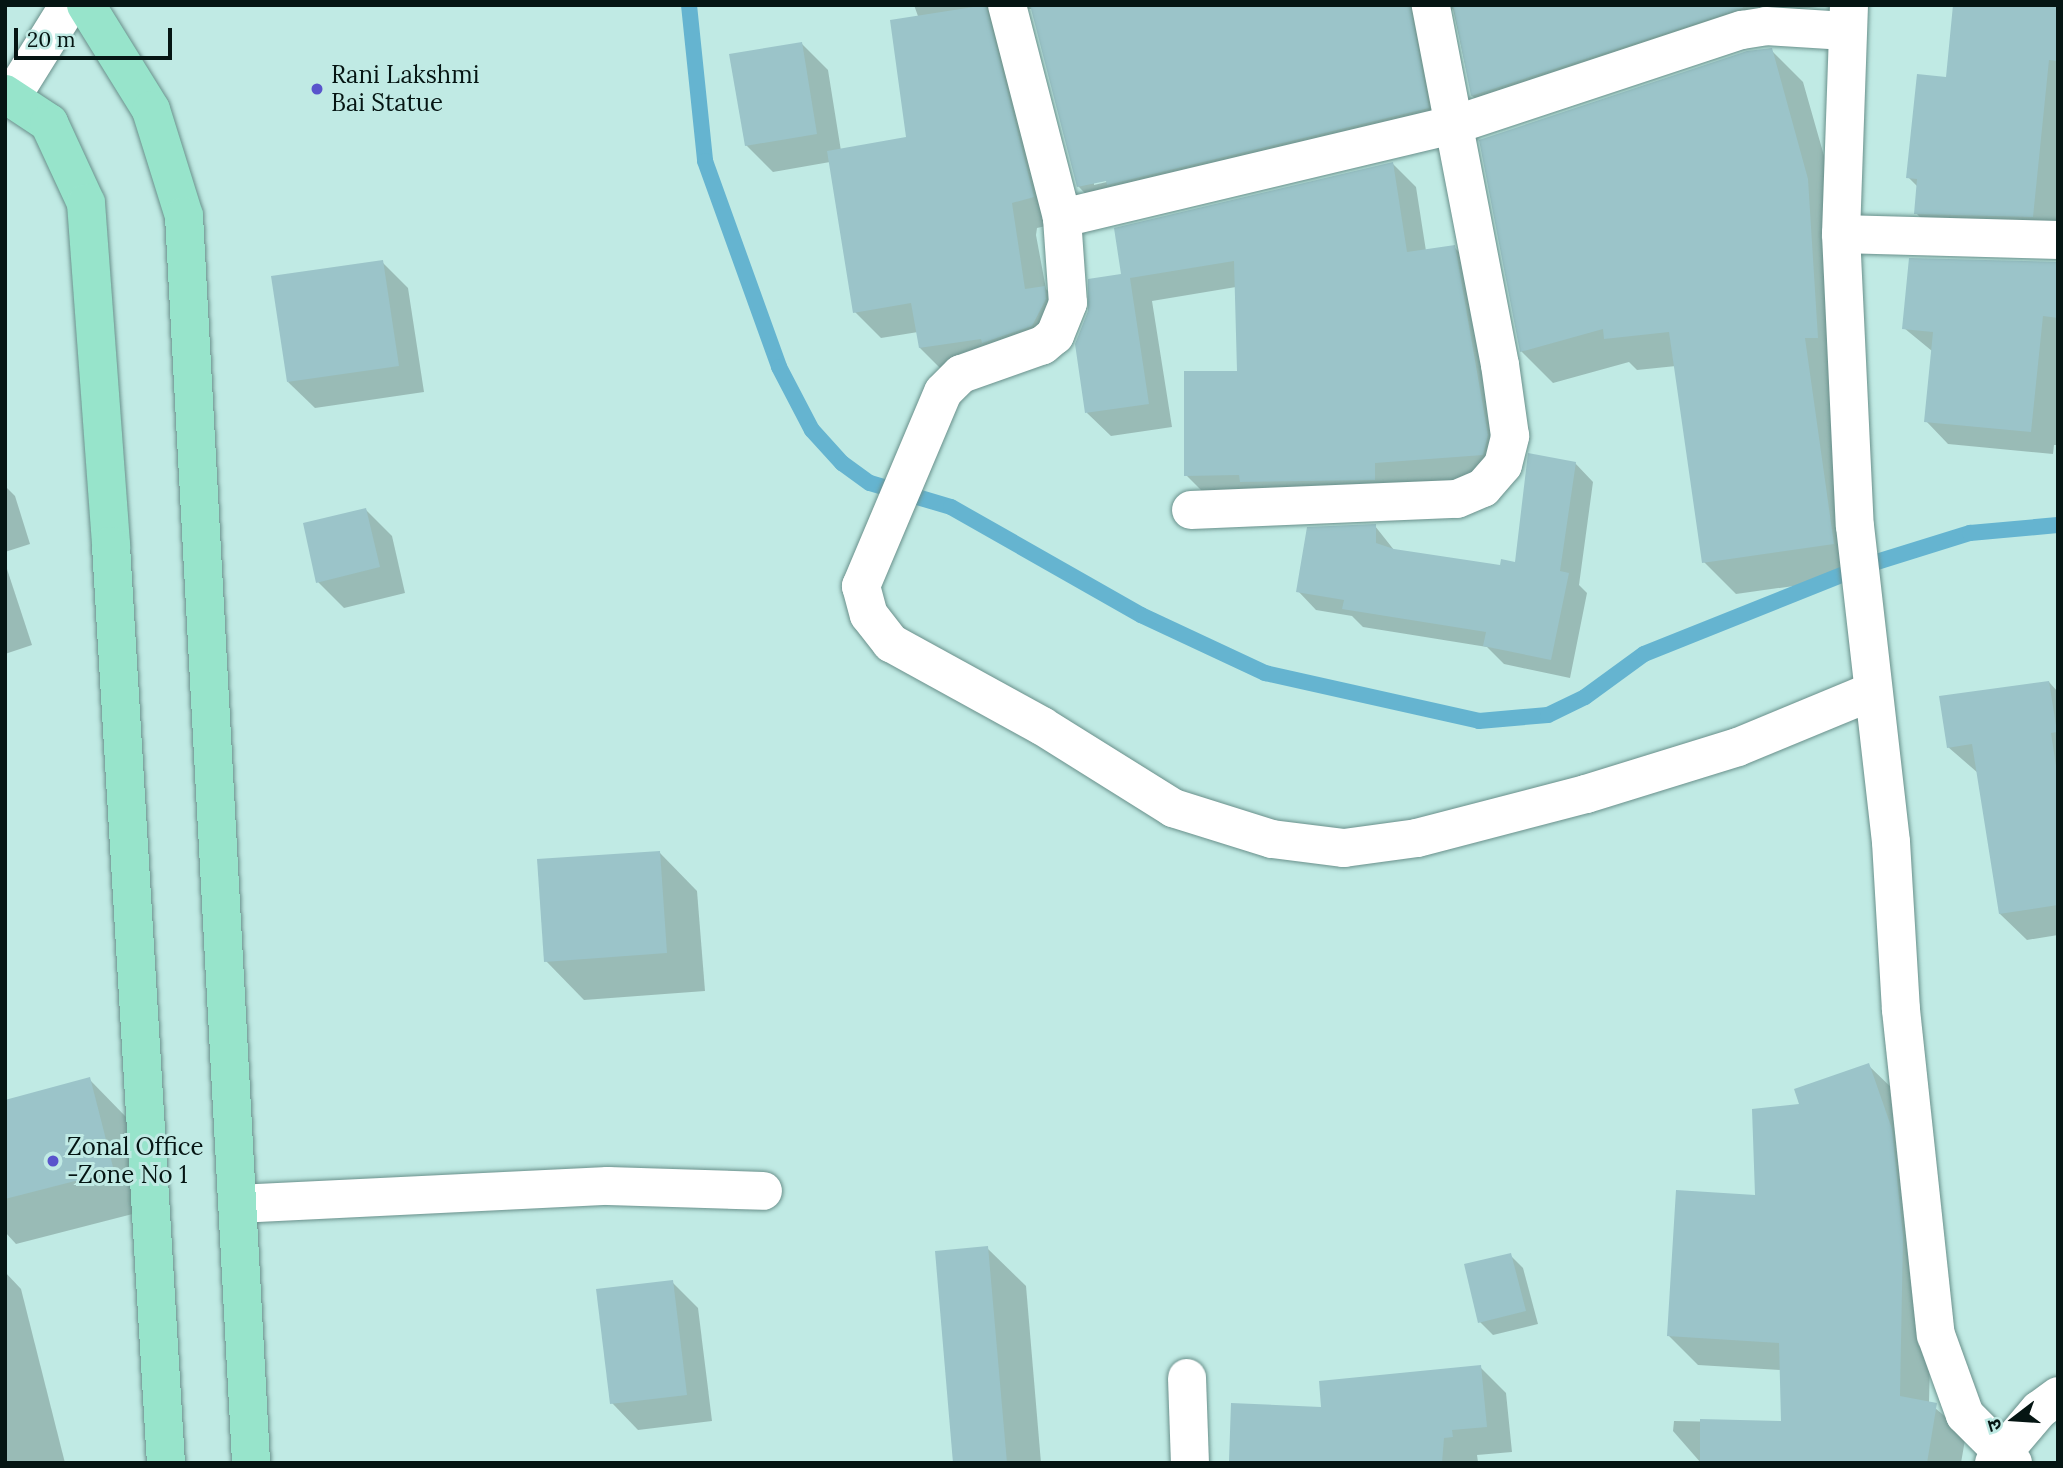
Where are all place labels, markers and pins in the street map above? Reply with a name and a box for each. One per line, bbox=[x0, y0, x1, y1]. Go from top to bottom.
place label: Rani Lakshmi Bai Statue bbox=[331, 61, 479, 117]
marker: Rani Lakshmi Bai Statue bbox=[309, 81, 325, 97]
place label: Zonal Office -Zone No 1 bbox=[67, 1133, 203, 1189]
marker: Zonal Office -Zone No 1 bbox=[45, 1153, 61, 1169]

